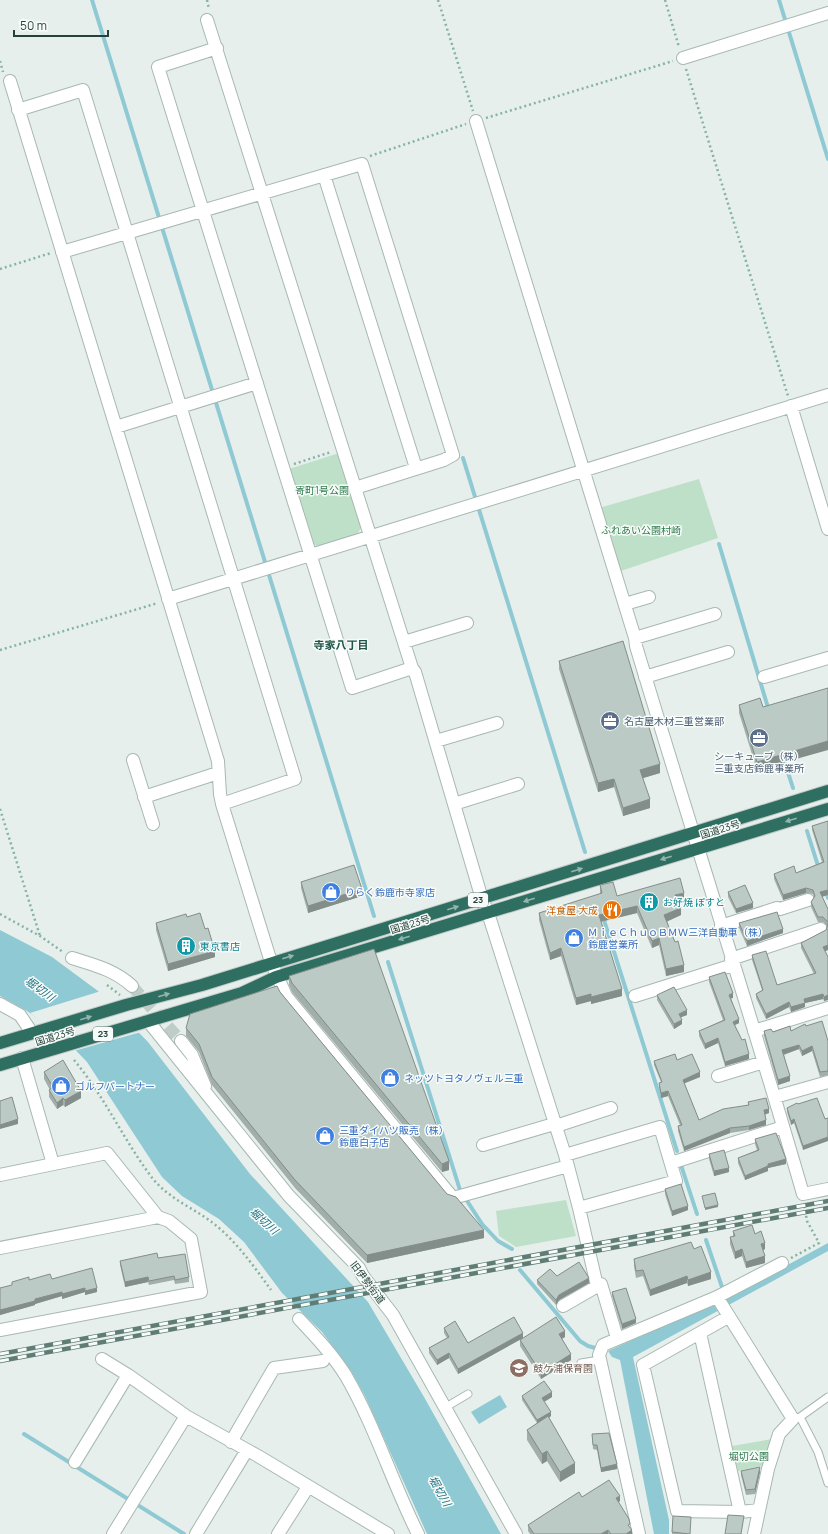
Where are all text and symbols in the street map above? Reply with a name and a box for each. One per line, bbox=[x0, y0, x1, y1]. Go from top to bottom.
scale bar bbox=[14, 12, 108, 38]
text: 50 m bbox=[20, 17, 47, 34]
park label: 寄町1号公園 bbox=[295, 483, 349, 497]
park label: ふれあい公園村崎 bbox=[601, 523, 681, 537]
district label: 寺家八丁目 bbox=[314, 637, 369, 652]
office icon: 名古屋木材三重営業部 bbox=[599, 710, 621, 732]
place label: 名古屋木材三重営業部 bbox=[624, 714, 724, 728]
office icon: シーキューブ（株） 三重支店鈴鹿事業所 bbox=[748, 727, 770, 749]
place label: シーキューブ（株） 三重支店鈴鹿事業所 bbox=[714, 749, 804, 775]
street label: 国道23号 bbox=[698, 816, 742, 842]
one-way arrow bbox=[784, 817, 796, 823]
one-way arrow bbox=[660, 855, 672, 861]
one-way arrow bbox=[571, 867, 583, 873]
shop icon: りらく鈴鹿市寺家店 bbox=[320, 881, 342, 903]
place label: りらく鈴鹿市寺家店 bbox=[345, 885, 435, 899]
building icon: お好焼 ぽすと bbox=[638, 891, 660, 913]
road number: 23 bbox=[468, 893, 488, 907]
place label: お好焼 ぽすと bbox=[663, 895, 725, 909]
one-way arrow bbox=[522, 897, 534, 903]
restaurant icon: 洋食屋 大成 bbox=[601, 899, 623, 921]
place label: 洋食屋 大成 bbox=[546, 903, 598, 917]
one-way arrow bbox=[447, 905, 459, 911]
street label: 国道23号 bbox=[388, 911, 432, 937]
place label: ＭｉｅＣｈｕｏＢＭＷ三洋自動車（株） 鈴鹿営業所 bbox=[588, 925, 768, 951]
shop icon: ＭｉｅＣｈｕｏＢＭＷ三洋自動車（株） 鈴鹿営業所 bbox=[563, 927, 585, 949]
building icon: 東京書店 bbox=[175, 935, 197, 957]
one-way arrow bbox=[398, 936, 410, 942]
place label: 東京書店 bbox=[200, 939, 240, 953]
one-way arrow bbox=[282, 954, 294, 960]
water label: 堀切川 bbox=[23, 973, 59, 1005]
one-way arrow bbox=[158, 992, 170, 998]
one-way arrow bbox=[80, 1015, 92, 1021]
street label: 国道23号 bbox=[33, 1023, 77, 1049]
road number: 23 bbox=[93, 1027, 113, 1041]
shop icon: ネッツトヨタノヴェル三重 bbox=[379, 1067, 401, 1089]
place label: ネッツトヨタノヴェル三重 bbox=[404, 1071, 524, 1085]
shop icon: ゴルフパートナー bbox=[50, 1075, 72, 1097]
place label: ゴルフパートナー bbox=[75, 1079, 155, 1093]
place label: 三重ダイハツ販売（株） 鈴鹿白子店 bbox=[339, 1123, 449, 1149]
shop icon: 三重ダイハツ販売（株） 鈴鹿白子店 bbox=[314, 1125, 336, 1147]
water label: 堀切川 bbox=[247, 1204, 282, 1238]
street label: 旧伊勢街道 bbox=[347, 1258, 389, 1306]
school or university icon: 鼓ケ浦保育園 bbox=[508, 1357, 530, 1379]
place label: 鼓ケ浦保育園 bbox=[533, 1361, 593, 1375]
park label: 堀切公園 bbox=[729, 1449, 769, 1463]
water label: 堀切川 bbox=[426, 1473, 455, 1510]

